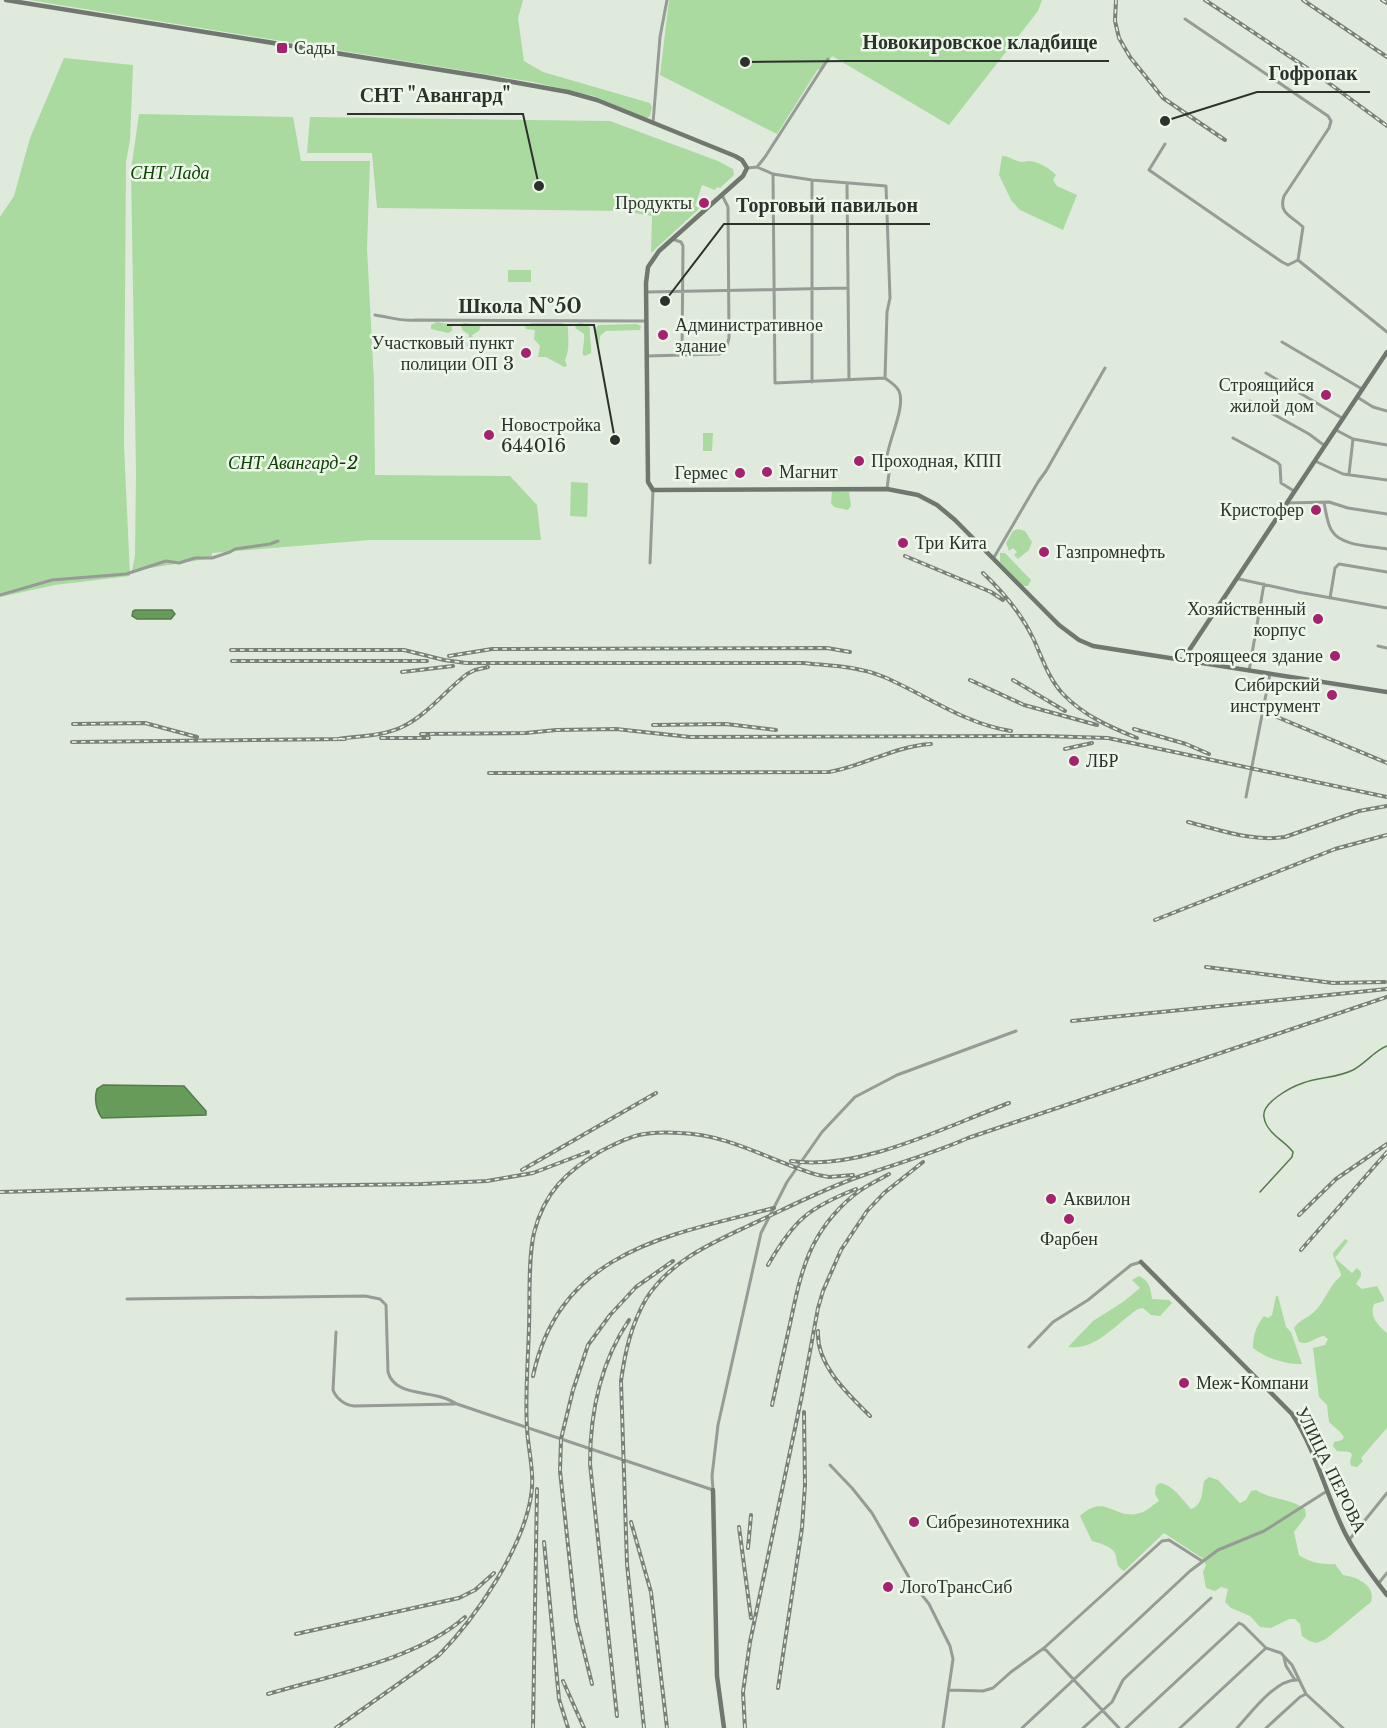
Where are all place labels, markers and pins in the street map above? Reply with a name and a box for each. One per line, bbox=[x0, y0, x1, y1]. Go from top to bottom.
callout: Новокировское кладбище bbox=[850, 23, 1109, 61]
place label: Сады bbox=[294, 37, 335, 59]
marker: Сады bbox=[275, 41, 289, 55]
callout: Гофропак bbox=[1257, 54, 1370, 92]
callout: СНТ "Авангард" bbox=[347, 76, 523, 114]
callout: Торговый павильон bbox=[724, 186, 930, 224]
place label: Продукты bbox=[615, 192, 692, 214]
marker: Продукты bbox=[697, 196, 711, 210]
callout: Школа №50 bbox=[447, 287, 594, 325]
place label: Административное здание bbox=[675, 314, 823, 357]
marker: Административное здание bbox=[656, 328, 670, 342]
place label: Участковый пункт полиции ОП 3 bbox=[371, 332, 514, 375]
marker: Участковый пункт полиции ОП 3 bbox=[519, 346, 533, 360]
place label: Строящийся жилой дом bbox=[1219, 374, 1314, 417]
marker: Строящийся жилой дом bbox=[1319, 388, 1333, 402]
place label: Новостройка 644016 bbox=[501, 414, 601, 457]
marker: Новостройка 644016 bbox=[482, 428, 496, 442]
place label: Проходная, КПП bbox=[871, 450, 1002, 472]
marker: Проходная, КПП bbox=[852, 454, 866, 468]
place label: Магнит bbox=[779, 461, 838, 483]
place label: Гермес bbox=[674, 462, 728, 484]
marker: Магнит bbox=[760, 465, 774, 479]
marker: Гермес bbox=[733, 466, 747, 480]
place label: Кристофер bbox=[1220, 499, 1304, 521]
marker: Кристофер bbox=[1309, 503, 1323, 517]
place label: Три Кита bbox=[915, 532, 987, 554]
marker: Три Кита bbox=[896, 536, 910, 550]
place label: Газпромнефть bbox=[1056, 541, 1165, 563]
marker: Газпромнефть bbox=[1037, 545, 1051, 559]
place label: Хозяйственный корпус bbox=[1187, 598, 1306, 641]
marker: Хозяйственный корпус bbox=[1311, 612, 1325, 626]
place label: Строящееся здание bbox=[1174, 645, 1323, 667]
marker: Строящееся здание bbox=[1328, 649, 1342, 663]
place label: Сибирский инструмент bbox=[1230, 674, 1320, 717]
marker: Сибирский инструмент bbox=[1325, 688, 1339, 702]
place label: ЛБР bbox=[1086, 750, 1119, 772]
marker: ЛБР bbox=[1067, 754, 1081, 768]
place label: Аквилон bbox=[1063, 1188, 1131, 1210]
marker: Аквилон bbox=[1044, 1192, 1058, 1206]
marker: Фарбен bbox=[1062, 1212, 1076, 1226]
place label: Фарбен bbox=[1040, 1228, 1098, 1250]
place label: Меж-Компани bbox=[1196, 1372, 1309, 1394]
marker: Меж-Компани bbox=[1177, 1376, 1191, 1390]
place label: Сибрезинотехника bbox=[926, 1511, 1070, 1533]
marker: Сибрезинотехника bbox=[907, 1515, 921, 1529]
place label: ЛогоТрансСиб bbox=[900, 1576, 1012, 1598]
marker: ЛогоТрансСиб bbox=[881, 1580, 895, 1594]

